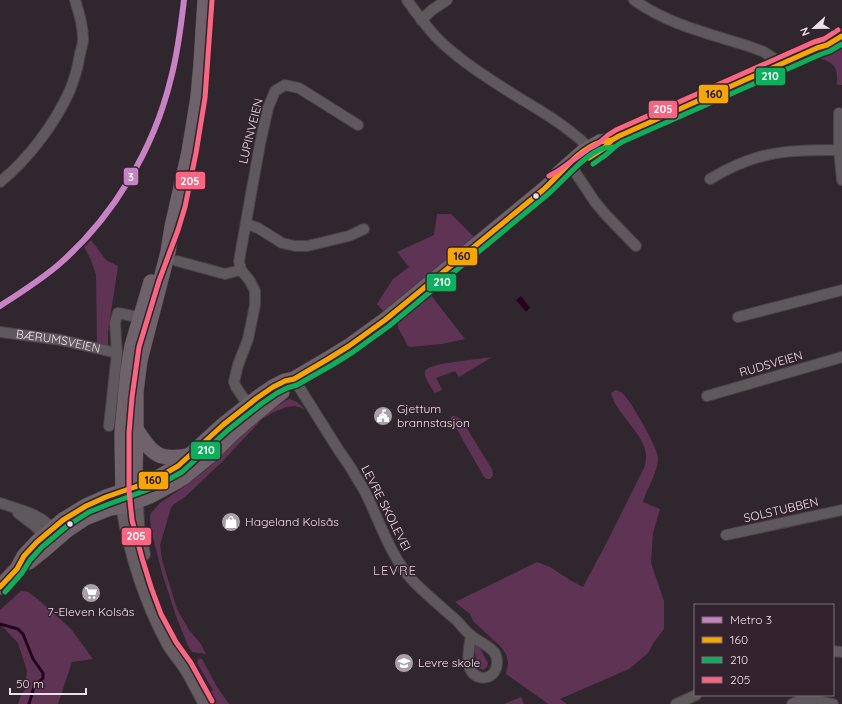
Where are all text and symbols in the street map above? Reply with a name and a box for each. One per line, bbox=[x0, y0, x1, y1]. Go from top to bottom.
north arrow bbox=[794, 8, 834, 48]
text: N bbox=[797, 25, 813, 38]
line badge: 210 bbox=[755, 67, 786, 86]
text: 210 bbox=[761, 69, 779, 83]
line badge: 160 bbox=[698, 84, 729, 104]
text: 160 bbox=[705, 87, 723, 101]
street label: LUPINVEIEN bbox=[235, 97, 266, 165]
line badge: 205 bbox=[648, 100, 678, 119]
text: 205 bbox=[653, 102, 673, 116]
line badge: 3 bbox=[123, 167, 139, 186]
text: 3 bbox=[128, 170, 134, 184]
line badge: 205 bbox=[175, 171, 206, 190]
text: 205 bbox=[180, 174, 200, 188]
unlabelled marker bbox=[531, 191, 541, 201]
line badge: 160 bbox=[447, 247, 478, 266]
text: 160 bbox=[453, 249, 471, 263]
line badge: 210 bbox=[426, 273, 457, 292]
text: 210 bbox=[433, 275, 451, 289]
street label: BÆRUMSVEIEN bbox=[15, 326, 102, 356]
street label: RUDSVEIEN bbox=[737, 347, 804, 380]
place label: Gjettum brannstasjon bbox=[397, 401, 470, 430]
public building icon: Gjettum brannstasjon bbox=[372, 405, 394, 427]
line badge: 210 bbox=[190, 441, 221, 460]
text: 210 bbox=[197, 443, 215, 457]
street label: LEVRE SKOLEVEI bbox=[358, 462, 414, 553]
line badge: 160 bbox=[138, 471, 169, 490]
text: 160 bbox=[144, 473, 162, 487]
street label: SOLSTUBBEN bbox=[742, 494, 820, 525]
shop icon: Hageland Kolsås bbox=[220, 511, 242, 533]
place label: Hageland Kolsås bbox=[245, 514, 339, 529]
unlabelled marker bbox=[65, 519, 75, 529]
line badge: 205 bbox=[121, 527, 152, 546]
text: 205 bbox=[126, 529, 146, 543]
district label: LEVRE bbox=[373, 562, 417, 578]
supermarket icon: 7-Eleven Kolsås bbox=[80, 582, 102, 604]
place label: 7-Eleven Kolsås bbox=[48, 604, 135, 619]
legend bbox=[694, 604, 834, 696]
text: Metro 3 bbox=[730, 612, 772, 627]
text: 160 bbox=[730, 632, 748, 647]
school or university icon: Levre skole bbox=[393, 652, 415, 674]
text: 210 bbox=[730, 652, 748, 667]
place label: Levre skole bbox=[418, 655, 481, 670]
scale bar bbox=[10, 670, 86, 696]
text: 205 bbox=[730, 672, 750, 687]
text: 50 m bbox=[16, 676, 44, 691]

